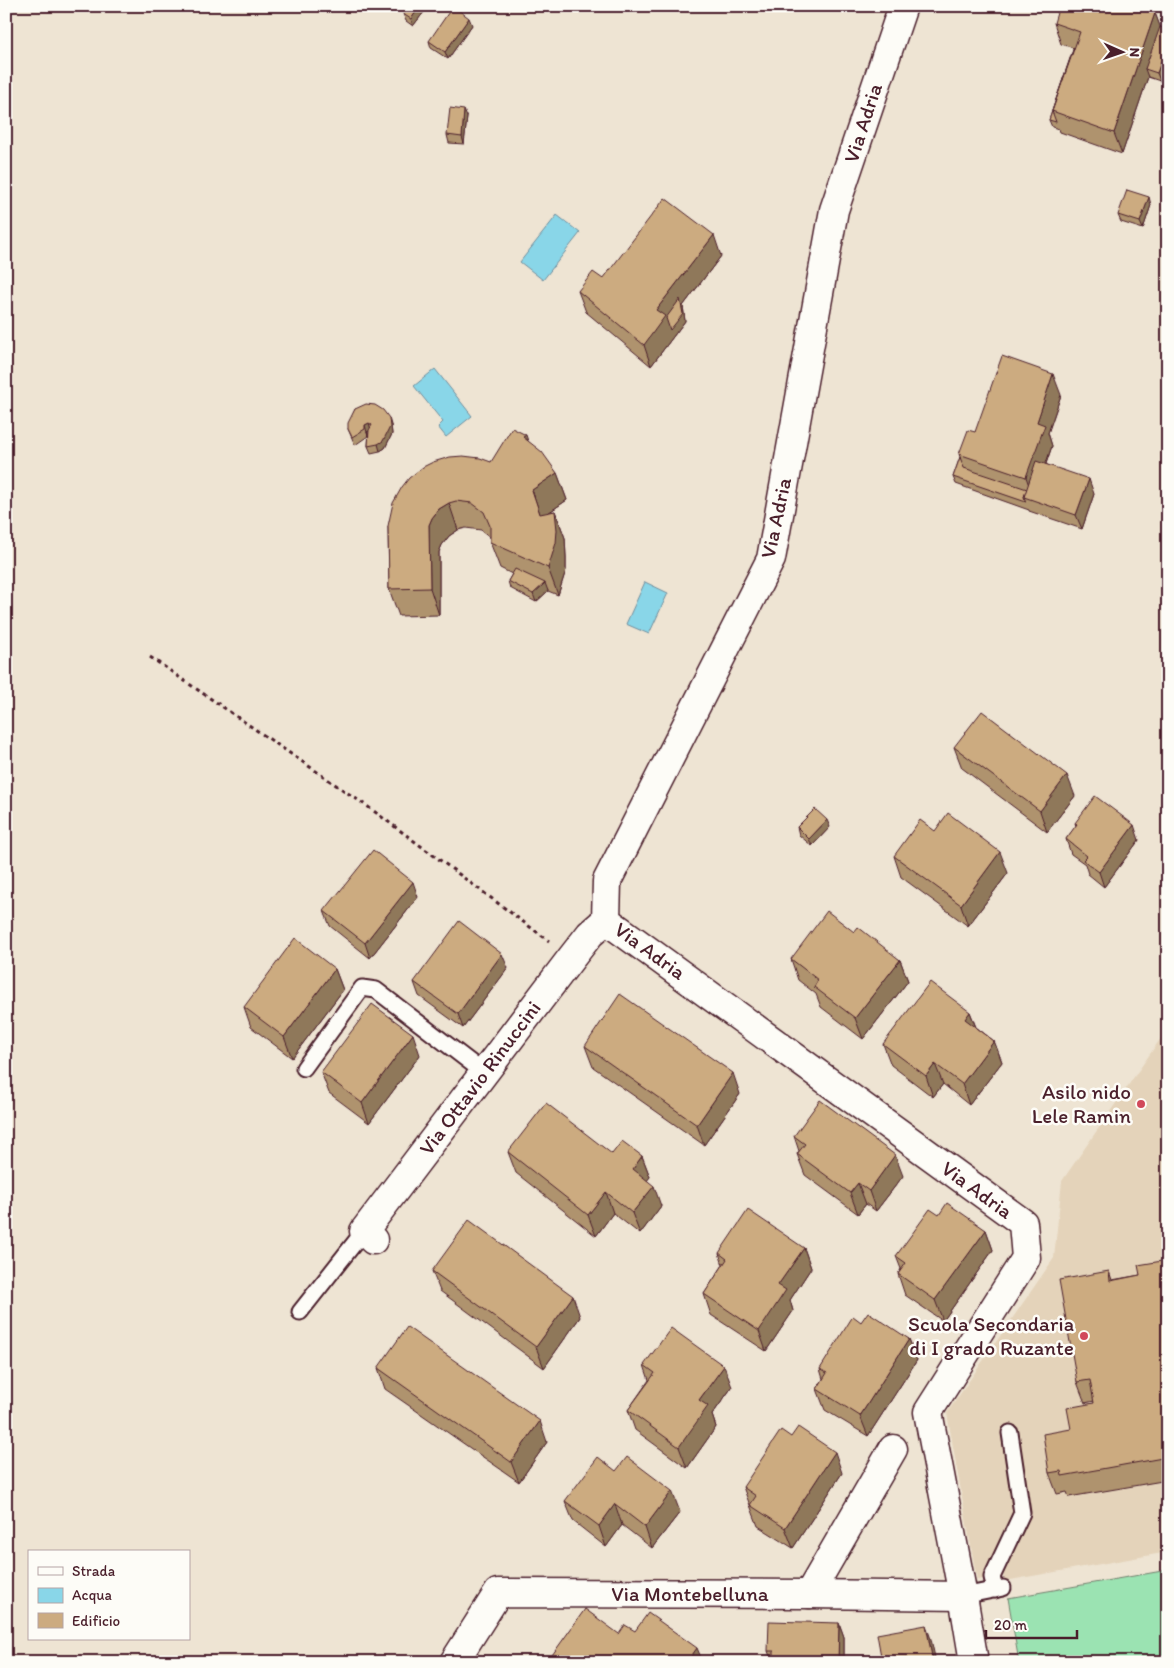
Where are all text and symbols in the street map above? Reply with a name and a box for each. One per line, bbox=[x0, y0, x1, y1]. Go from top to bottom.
north arrow bbox=[1096, 28, 1146, 78]
text: N bbox=[1126, 47, 1143, 57]
street label: Via Adria bbox=[838, 80, 887, 166]
street label: Via Adria bbox=[755, 475, 796, 561]
street label: Via Adria bbox=[610, 916, 691, 985]
street label: Via Ottavio Rinuccini bbox=[413, 996, 546, 1160]
place label: Asilo nido Lele Ramin bbox=[1032, 1079, 1131, 1128]
marker: Asilo nido Lele Ramin bbox=[1135, 1098, 1147, 1110]
street label: Via Adria bbox=[937, 1155, 1018, 1224]
place label: Scuola Secondaria di I grado Ruzante bbox=[908, 1311, 1074, 1360]
marker: Scuola Secondaria di I grado Ruzante bbox=[1078, 1330, 1090, 1342]
legend bbox=[28, 1550, 190, 1640]
text: Strada bbox=[72, 1562, 116, 1580]
street label: Via Montebelluna bbox=[611, 1581, 769, 1606]
text: Acqua bbox=[72, 1586, 113, 1604]
scale bar bbox=[986, 1608, 1078, 1640]
text: Edificio bbox=[72, 1612, 120, 1630]
text: 20 m bbox=[994, 1616, 1028, 1634]

